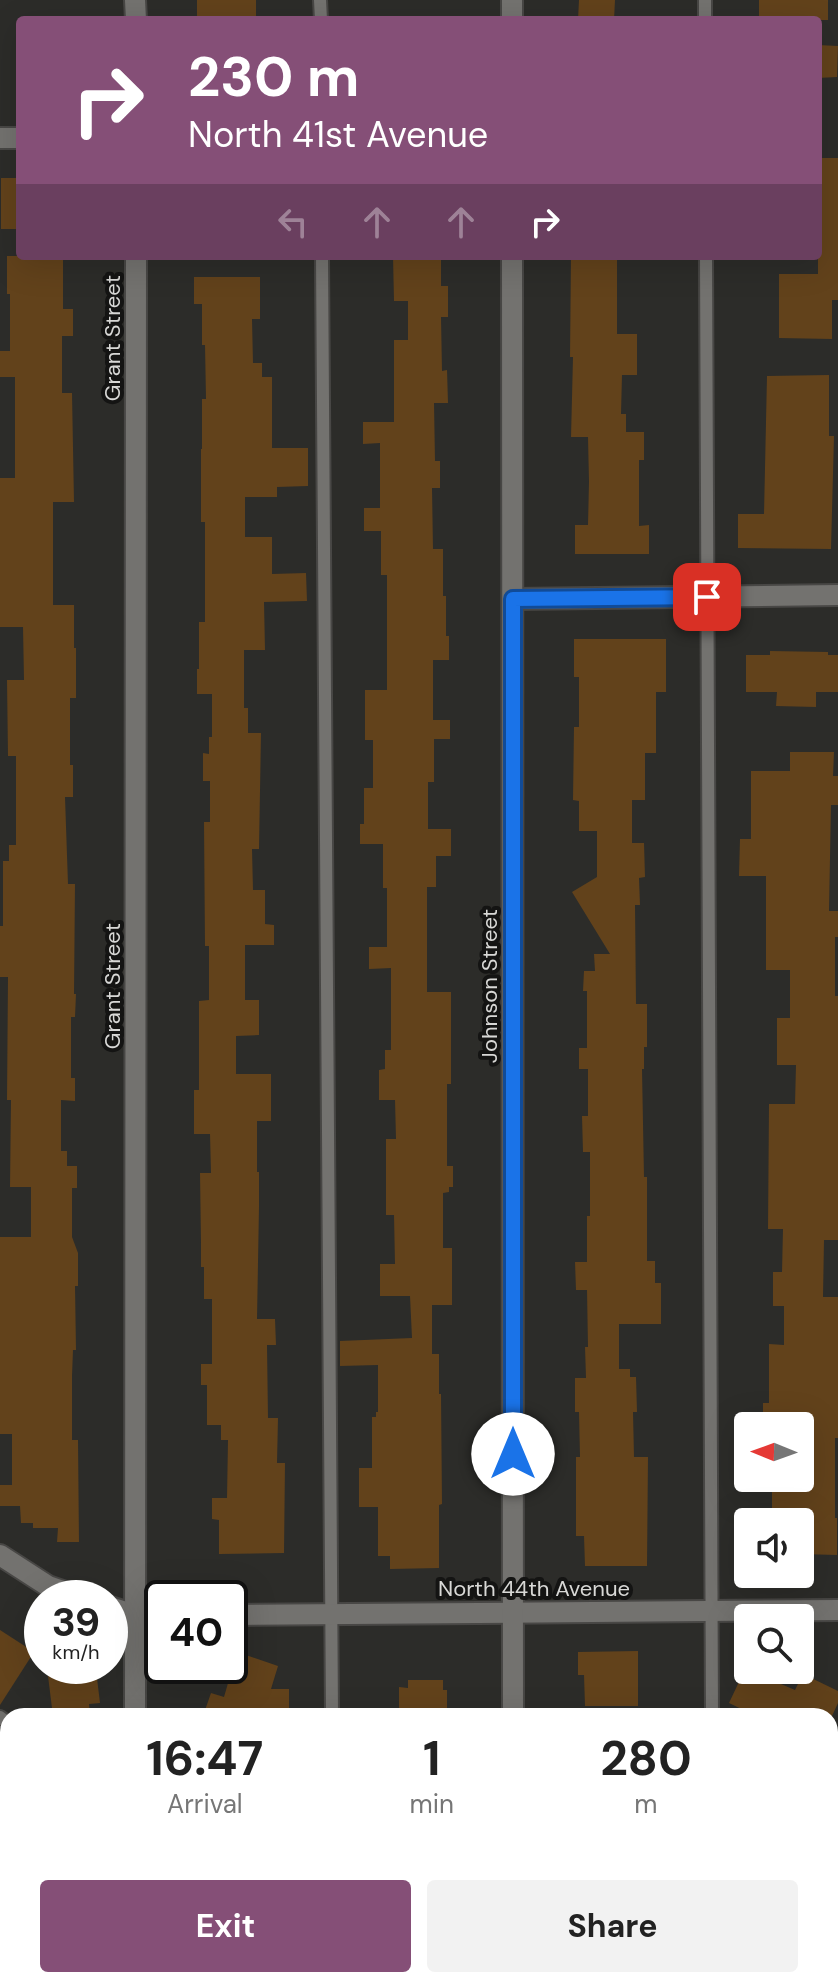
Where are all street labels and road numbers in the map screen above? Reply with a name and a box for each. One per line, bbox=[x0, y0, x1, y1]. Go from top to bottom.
street label: Grant Street bbox=[98, 275, 127, 401]
street label: Johnson Street bbox=[475, 909, 504, 1063]
street label: Grant Street bbox=[98, 923, 127, 1049]
street label: North 44th Avenue bbox=[438, 1574, 630, 1603]

